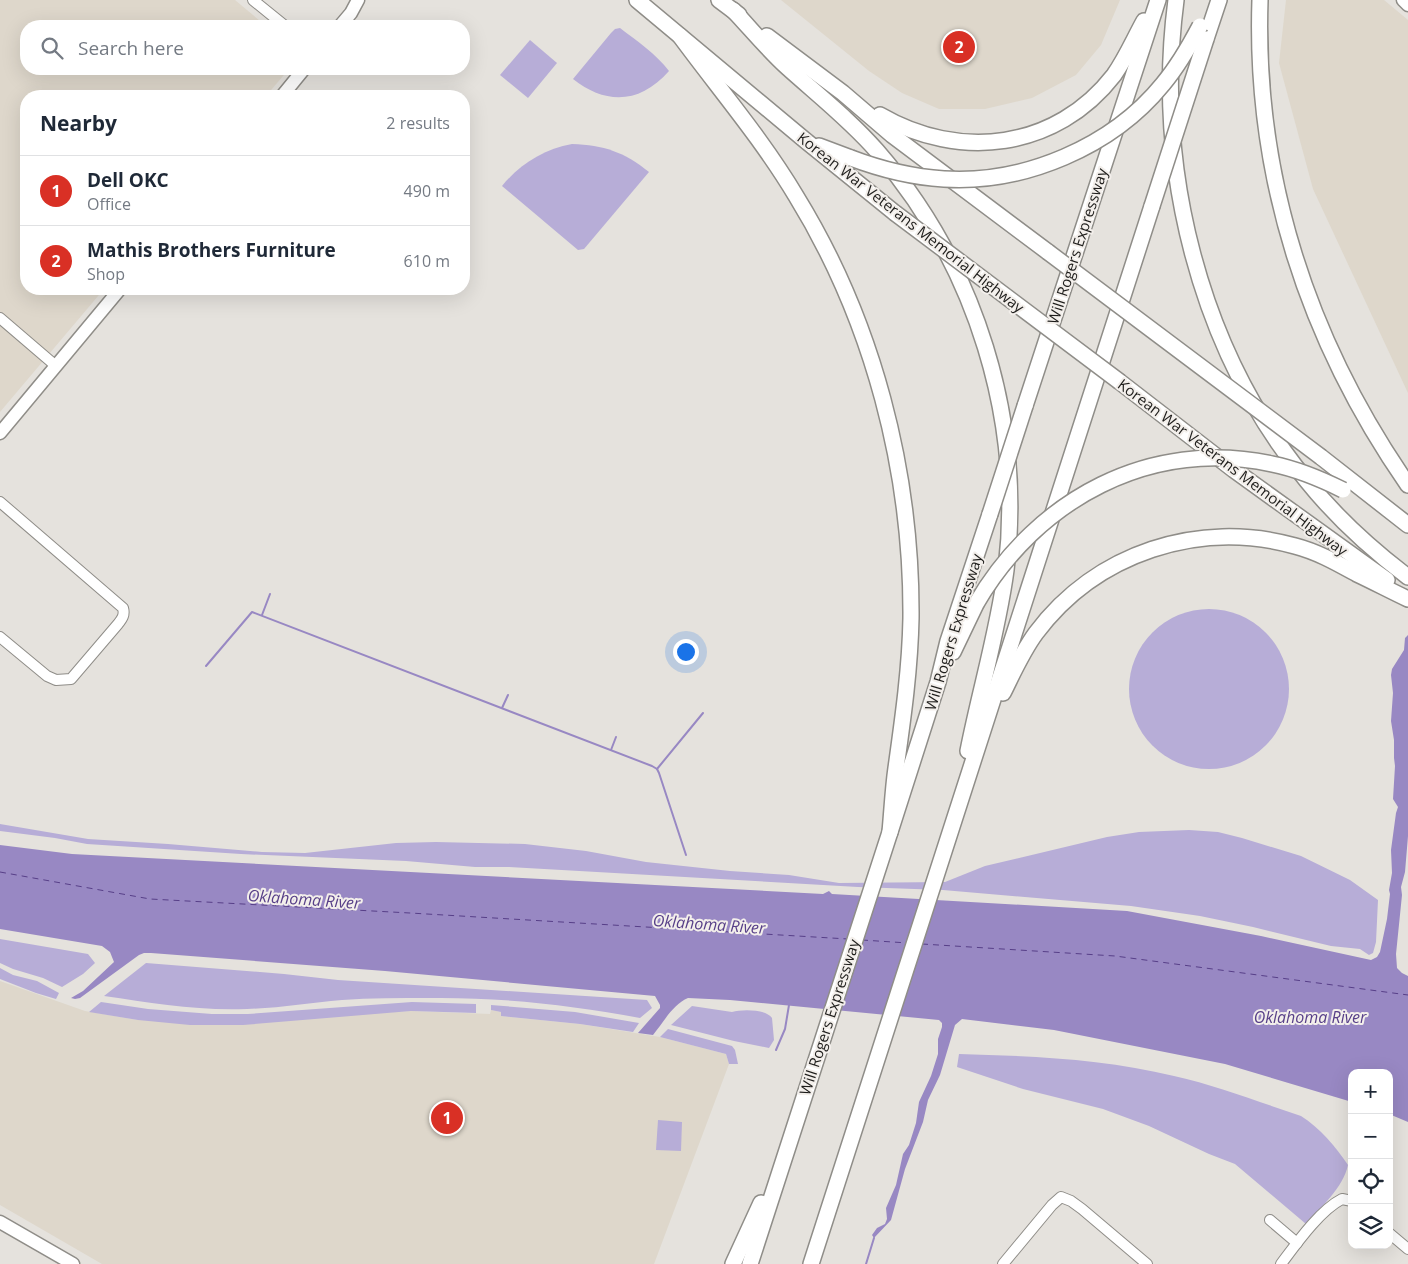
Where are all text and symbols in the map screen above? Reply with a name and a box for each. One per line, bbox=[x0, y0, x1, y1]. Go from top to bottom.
search box bbox=[20, 20, 470, 75]
pin: 2 bbox=[943, 28, 975, 66]
icon: search bbox=[38, 34, 66, 62]
text: Search here bbox=[78, 35, 184, 61]
text: Nearby bbox=[40, 109, 117, 137]
text: 2 results bbox=[386, 112, 450, 134]
street label: Korean War Veterans Memorial Highway bbox=[793, 127, 1029, 317]
street label: Will Rogers Expressway bbox=[1042, 165, 1112, 327]
text: Dell OKC bbox=[87, 167, 169, 193]
text: 1 bbox=[51, 180, 61, 202]
text: 490 m bbox=[404, 180, 450, 202]
text: Office bbox=[87, 193, 131, 215]
text: Mathis Brothers Furniture bbox=[87, 237, 336, 263]
text: 2 bbox=[51, 250, 61, 272]
text: 610 m bbox=[404, 250, 450, 272]
text: Shop bbox=[87, 263, 125, 285]
street label: Korean War Veterans Memorial Highway bbox=[1114, 374, 1352, 560]
street label: Will Rogers Expressway bbox=[920, 551, 987, 713]
your location bbox=[673, 639, 699, 665]
water label: Oklahoma River bbox=[247, 884, 362, 914]
water label: Oklahoma River bbox=[652, 909, 767, 939]
street label: Will Rogers Expressway bbox=[794, 936, 864, 1098]
water label: Oklahoma River bbox=[1254, 1006, 1367, 1028]
map controls bbox=[1348, 1069, 1393, 1249]
button: + bbox=[1348, 1069, 1393, 1114]
pin: 1 bbox=[431, 1099, 463, 1137]
button: − bbox=[1348, 1114, 1393, 1159]
button: locate bbox=[1348, 1159, 1393, 1204]
button: layers bbox=[1348, 1204, 1393, 1249]

